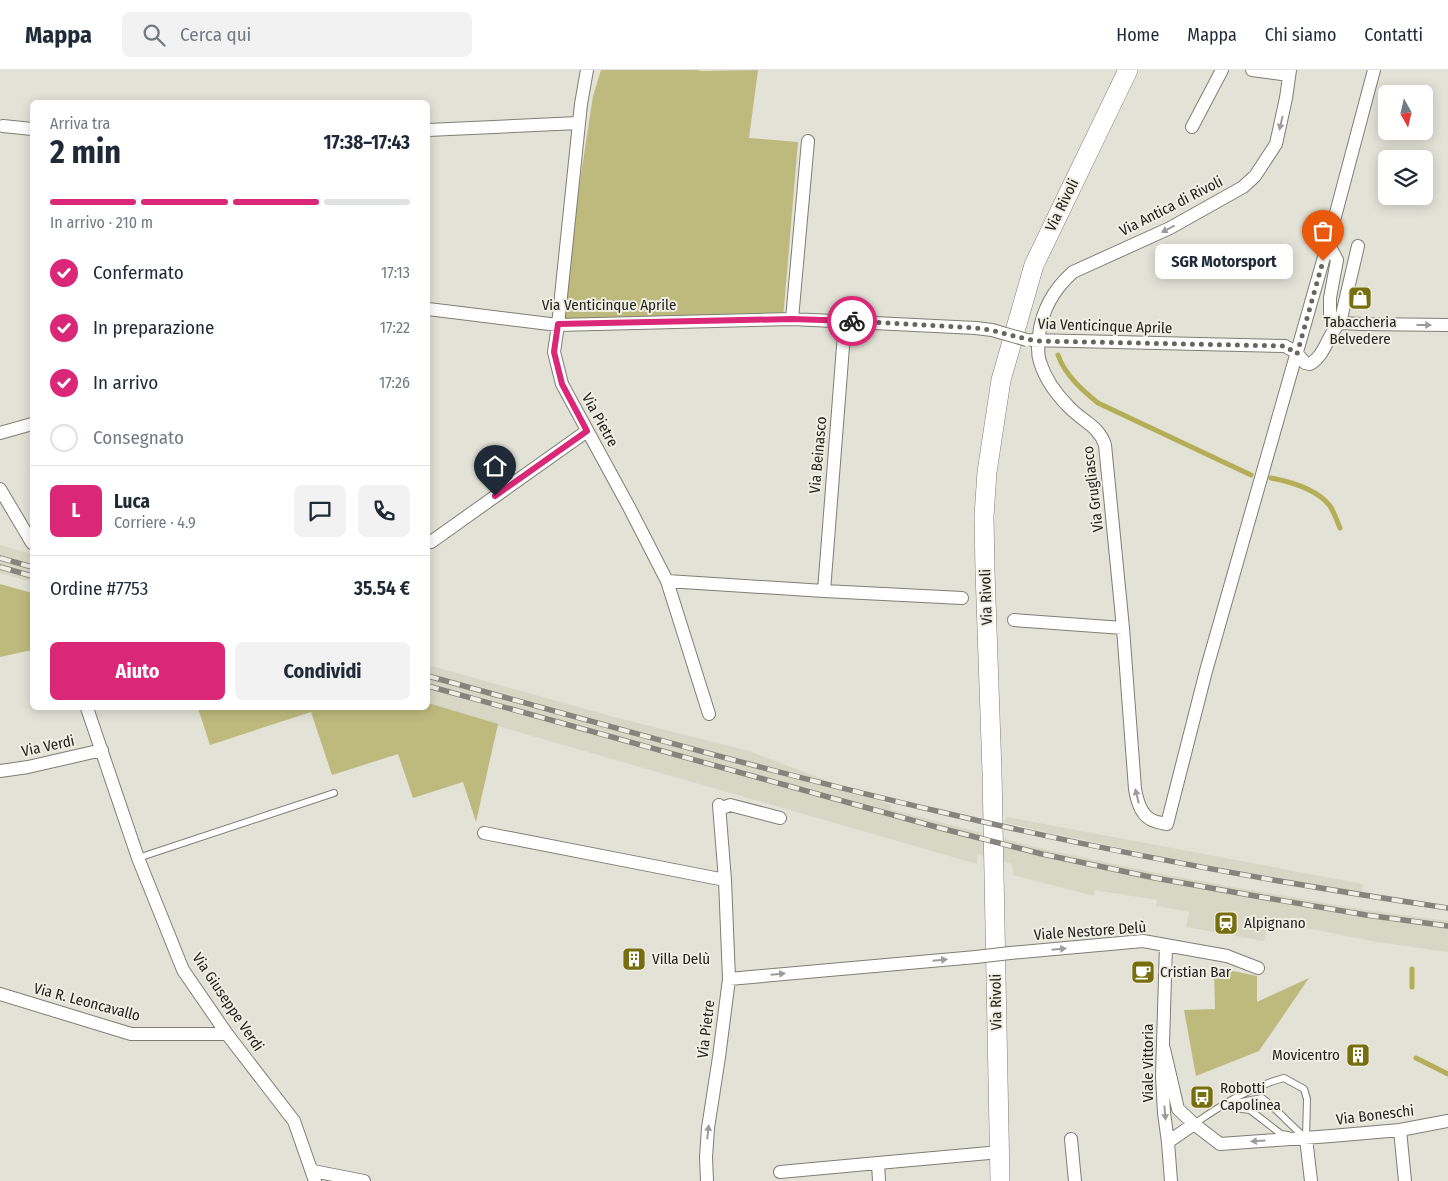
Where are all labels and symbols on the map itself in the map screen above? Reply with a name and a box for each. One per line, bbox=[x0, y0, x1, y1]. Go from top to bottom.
north arrow bbox=[1378, 85, 1432, 140]
one-way arrow bbox=[1277, 115, 1285, 130]
street label: Via Antica di Rivoli bbox=[1116, 172, 1226, 240]
street label: Via Rivoli bbox=[1042, 176, 1082, 234]
pin bbox=[1302, 210, 1344, 261]
one-way arrow bbox=[1160, 224, 1175, 233]
callout: SGR Motorsport bbox=[1156, 244, 1293, 278]
shop icon: Tabaccheria Belvedere bbox=[1347, 285, 1373, 311]
street label: Via Venticinque Aprile bbox=[542, 296, 676, 314]
courier bbox=[827, 296, 877, 346]
place label: Tabaccheria Belvedere bbox=[1324, 313, 1396, 348]
street label: Via Venticinque Aprile bbox=[1037, 315, 1173, 337]
one-way arrow bbox=[1416, 321, 1432, 329]
street label: Via Pietre bbox=[578, 390, 622, 450]
street label: Via Beinasco bbox=[806, 416, 830, 494]
pin bbox=[474, 445, 516, 496]
street label: Via Grugliasco bbox=[1079, 445, 1107, 533]
street label: Via Rivoli bbox=[976, 568, 996, 626]
street label: Via Verdi bbox=[20, 732, 76, 760]
one-way arrow bbox=[1133, 789, 1141, 804]
station icon: Alpignano bbox=[1213, 910, 1239, 936]
place label: Alpignano bbox=[1244, 914, 1306, 932]
street label: Viale Nestore Delù bbox=[1033, 918, 1147, 944]
one-way arrow bbox=[1051, 945, 1067, 953]
building icon: Villa Delù bbox=[621, 946, 647, 972]
street label: Via Giuseppe Verdi bbox=[189, 949, 267, 1055]
place label: Villa Delù bbox=[652, 950, 710, 968]
one-way arrow bbox=[932, 956, 948, 964]
cafe icon: Cristian Bar bbox=[1130, 959, 1156, 985]
place label: Cristian Bar bbox=[1160, 963, 1232, 981]
one-way arrow bbox=[770, 970, 786, 978]
street label: Via Rivoli bbox=[987, 974, 1005, 1030]
street label: Via R. Leoncavallo bbox=[32, 979, 142, 1025]
street label: Via Pietre bbox=[694, 999, 718, 1059]
street label: Viale Vittoria bbox=[1139, 1024, 1157, 1102]
building icon: Movicentro bbox=[1345, 1042, 1371, 1068]
place label: Movicentro bbox=[1272, 1046, 1340, 1064]
place label: Robotti Capolinea bbox=[1220, 1079, 1281, 1114]
bus stop icon: Robotti Capolinea bbox=[1189, 1084, 1215, 1110]
street label: Via Boneschi bbox=[1335, 1101, 1415, 1129]
one-way arrow bbox=[1161, 1105, 1169, 1121]
one-way arrow bbox=[704, 1124, 712, 1140]
one-way arrow bbox=[1249, 1138, 1265, 1146]

